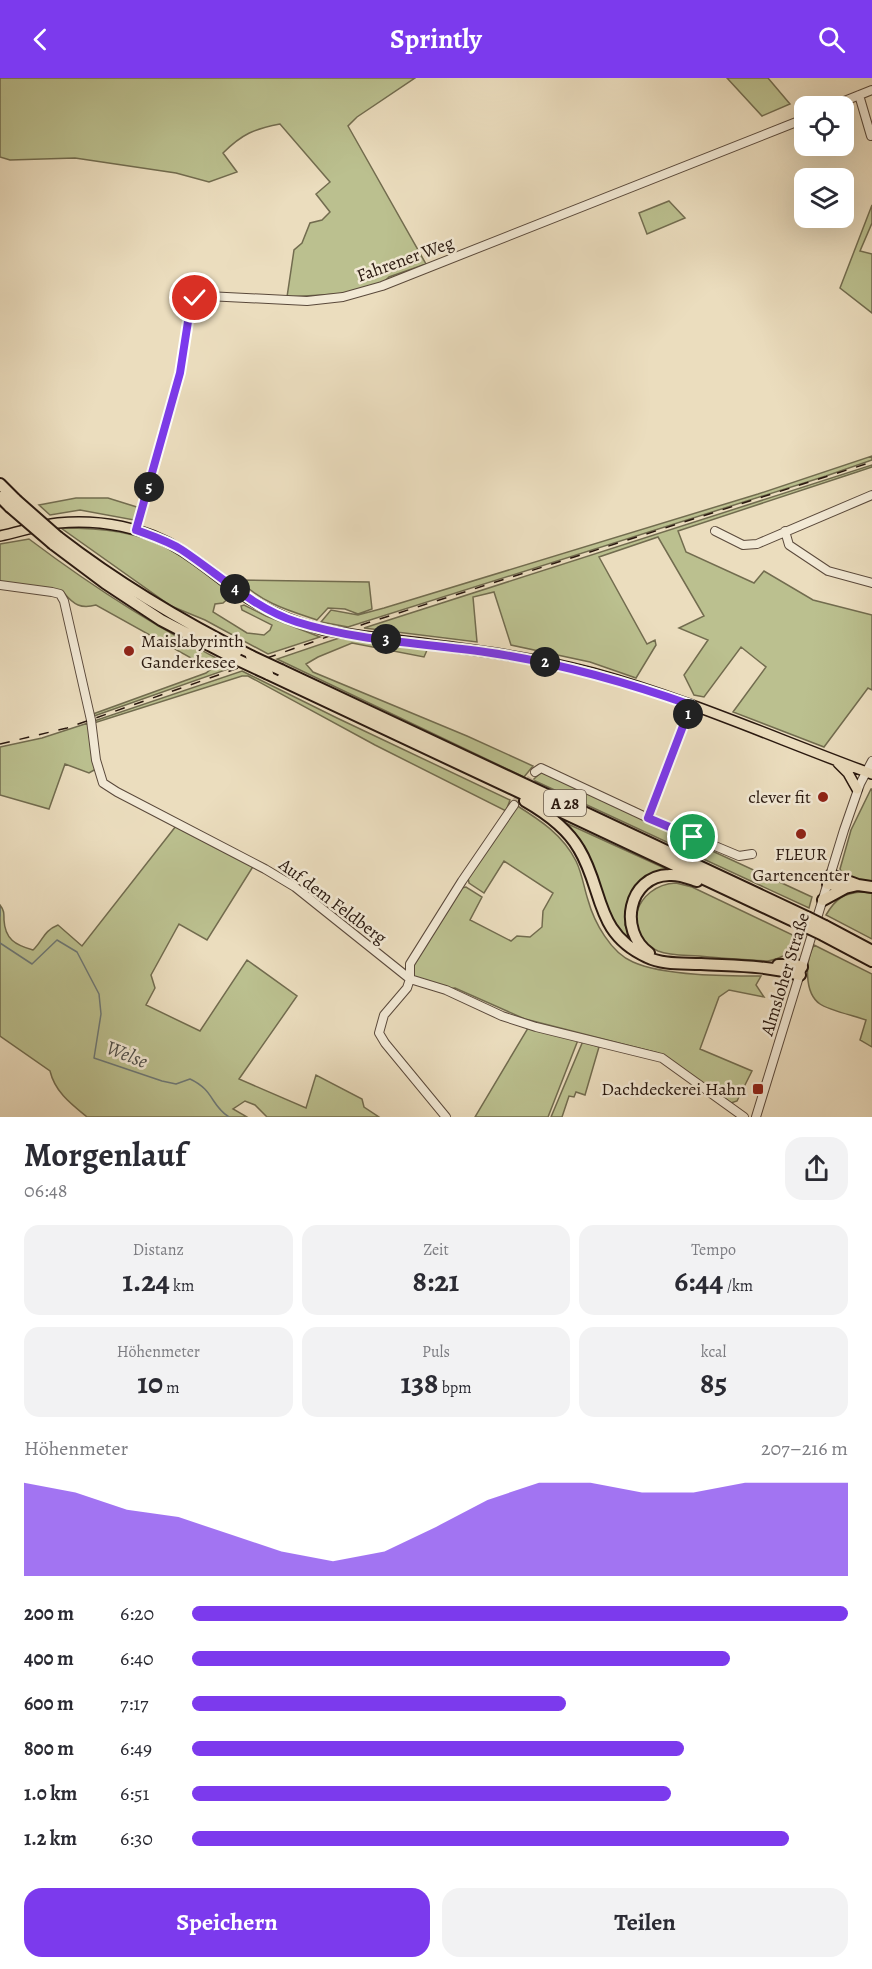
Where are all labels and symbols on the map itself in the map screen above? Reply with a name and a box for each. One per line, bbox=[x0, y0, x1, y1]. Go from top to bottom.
street label: Fahrener Weg bbox=[353, 230, 457, 288]
pin bbox=[169, 272, 220, 323]
pin: 5 bbox=[134, 472, 164, 502]
pin: 4 bbox=[220, 574, 250, 604]
pin: 3 bbox=[371, 624, 401, 654]
place label: Maislabyrinth Ganderkesee bbox=[141, 629, 244, 674]
marker: Maislabyrinth Ganderkesee bbox=[122, 644, 136, 658]
pin: 2 bbox=[530, 647, 560, 677]
pin: 1 bbox=[673, 699, 703, 729]
place label: clever fit bbox=[748, 785, 811, 809]
road number: A 28 bbox=[544, 790, 586, 816]
marker: clever fit bbox=[816, 790, 830, 804]
pin bbox=[667, 811, 718, 862]
marker: FLEUR Gartencenter bbox=[794, 827, 808, 841]
place label: FLEUR Gartencenter bbox=[752, 842, 850, 887]
street label: Auf dem Feldberg bbox=[273, 852, 392, 949]
street label: Almsloher Straße bbox=[755, 910, 815, 1039]
water label: Welse bbox=[102, 1034, 152, 1075]
place label: Dachdeckerei Hahn bbox=[601, 1077, 746, 1101]
marker: Dachdeckerei Hahn bbox=[751, 1082, 765, 1096]

